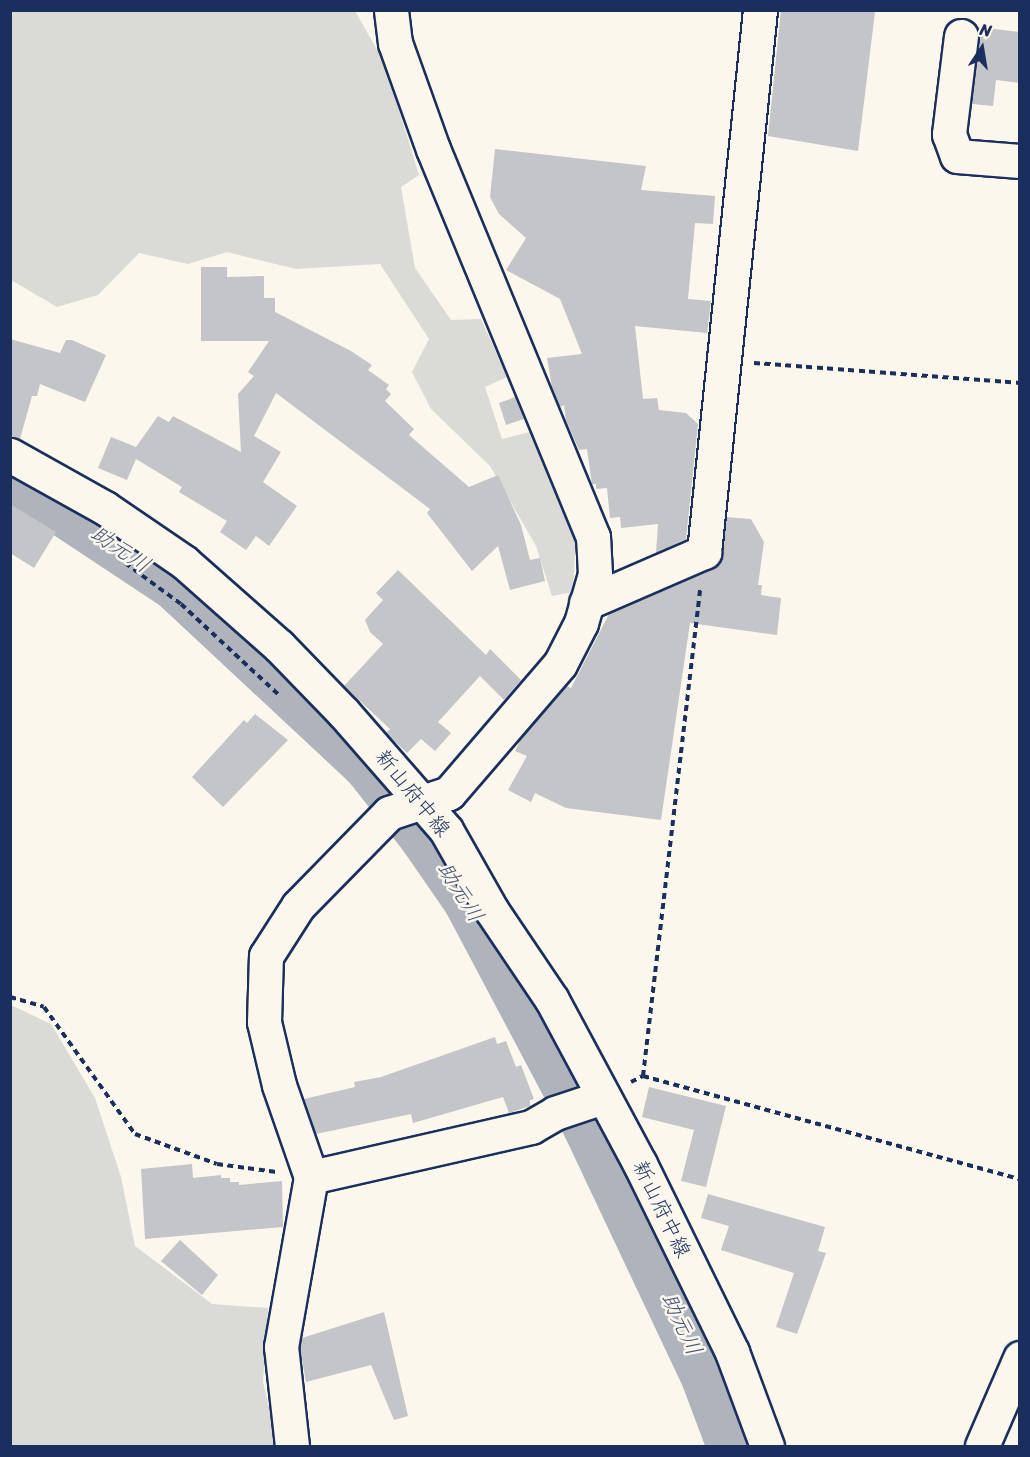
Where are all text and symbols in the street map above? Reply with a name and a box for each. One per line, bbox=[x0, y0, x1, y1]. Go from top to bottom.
text: N bbox=[977, 15, 994, 45]
north arrow bbox=[952, 18, 1012, 78]
water label: 助元川 bbox=[86, 520, 156, 578]
street label: 新山府中線 bbox=[370, 744, 456, 842]
water label: 助元川 bbox=[432, 857, 490, 927]
street label: 新山府中線 bbox=[628, 1156, 696, 1262]
water label: 助元川 bbox=[656, 1289, 708, 1359]

